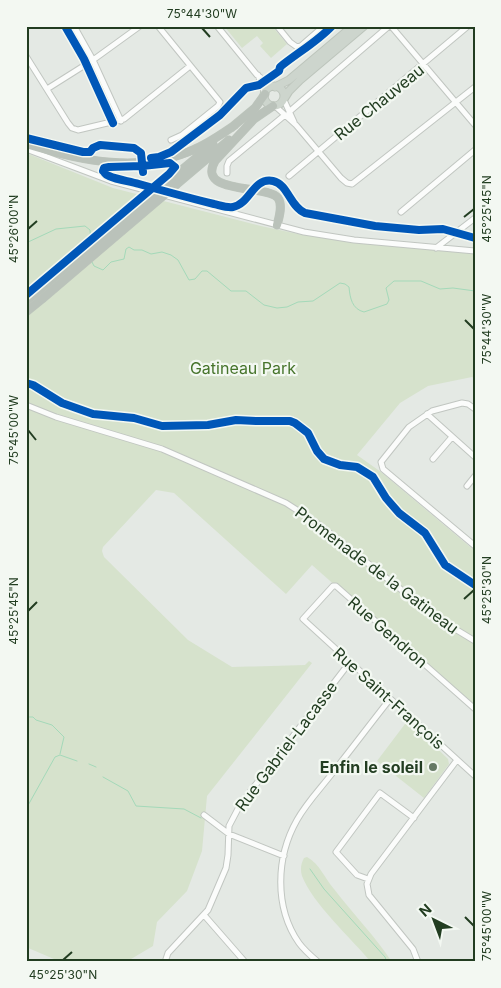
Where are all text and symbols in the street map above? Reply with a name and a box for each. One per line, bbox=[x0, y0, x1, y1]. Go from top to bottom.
text: 75°44'30"W bbox=[167, 6, 237, 21]
street label: Rue Chauveau bbox=[330, 60, 428, 144]
text: 45°25'45"N bbox=[479, 175, 494, 243]
text: 45°26'00"N bbox=[6, 195, 21, 263]
text: 75°44'30"W bbox=[479, 294, 494, 364]
park label: Gatineau Park bbox=[190, 358, 296, 378]
text: 75°45'00"W bbox=[6, 395, 21, 465]
street label: Promenade de la Gatineau bbox=[291, 502, 463, 638]
text: 45°25'30"N bbox=[479, 556, 494, 624]
text: 45°25'45"N bbox=[6, 577, 21, 645]
street label: Rue Gendron bbox=[344, 592, 432, 672]
street label: Rue Saint-François bbox=[329, 643, 449, 753]
street label: Rue Gabriel-Lacasse bbox=[231, 677, 341, 815]
place label: Enfin le soleil bbox=[320, 757, 423, 777]
marker: Enfin le soleil bbox=[427, 761, 439, 773]
text: 75°45'00"W bbox=[479, 891, 494, 961]
north arrow bbox=[408, 896, 458, 946]
text: N bbox=[415, 900, 435, 920]
text: 45°25'30"N bbox=[29, 967, 97, 982]

